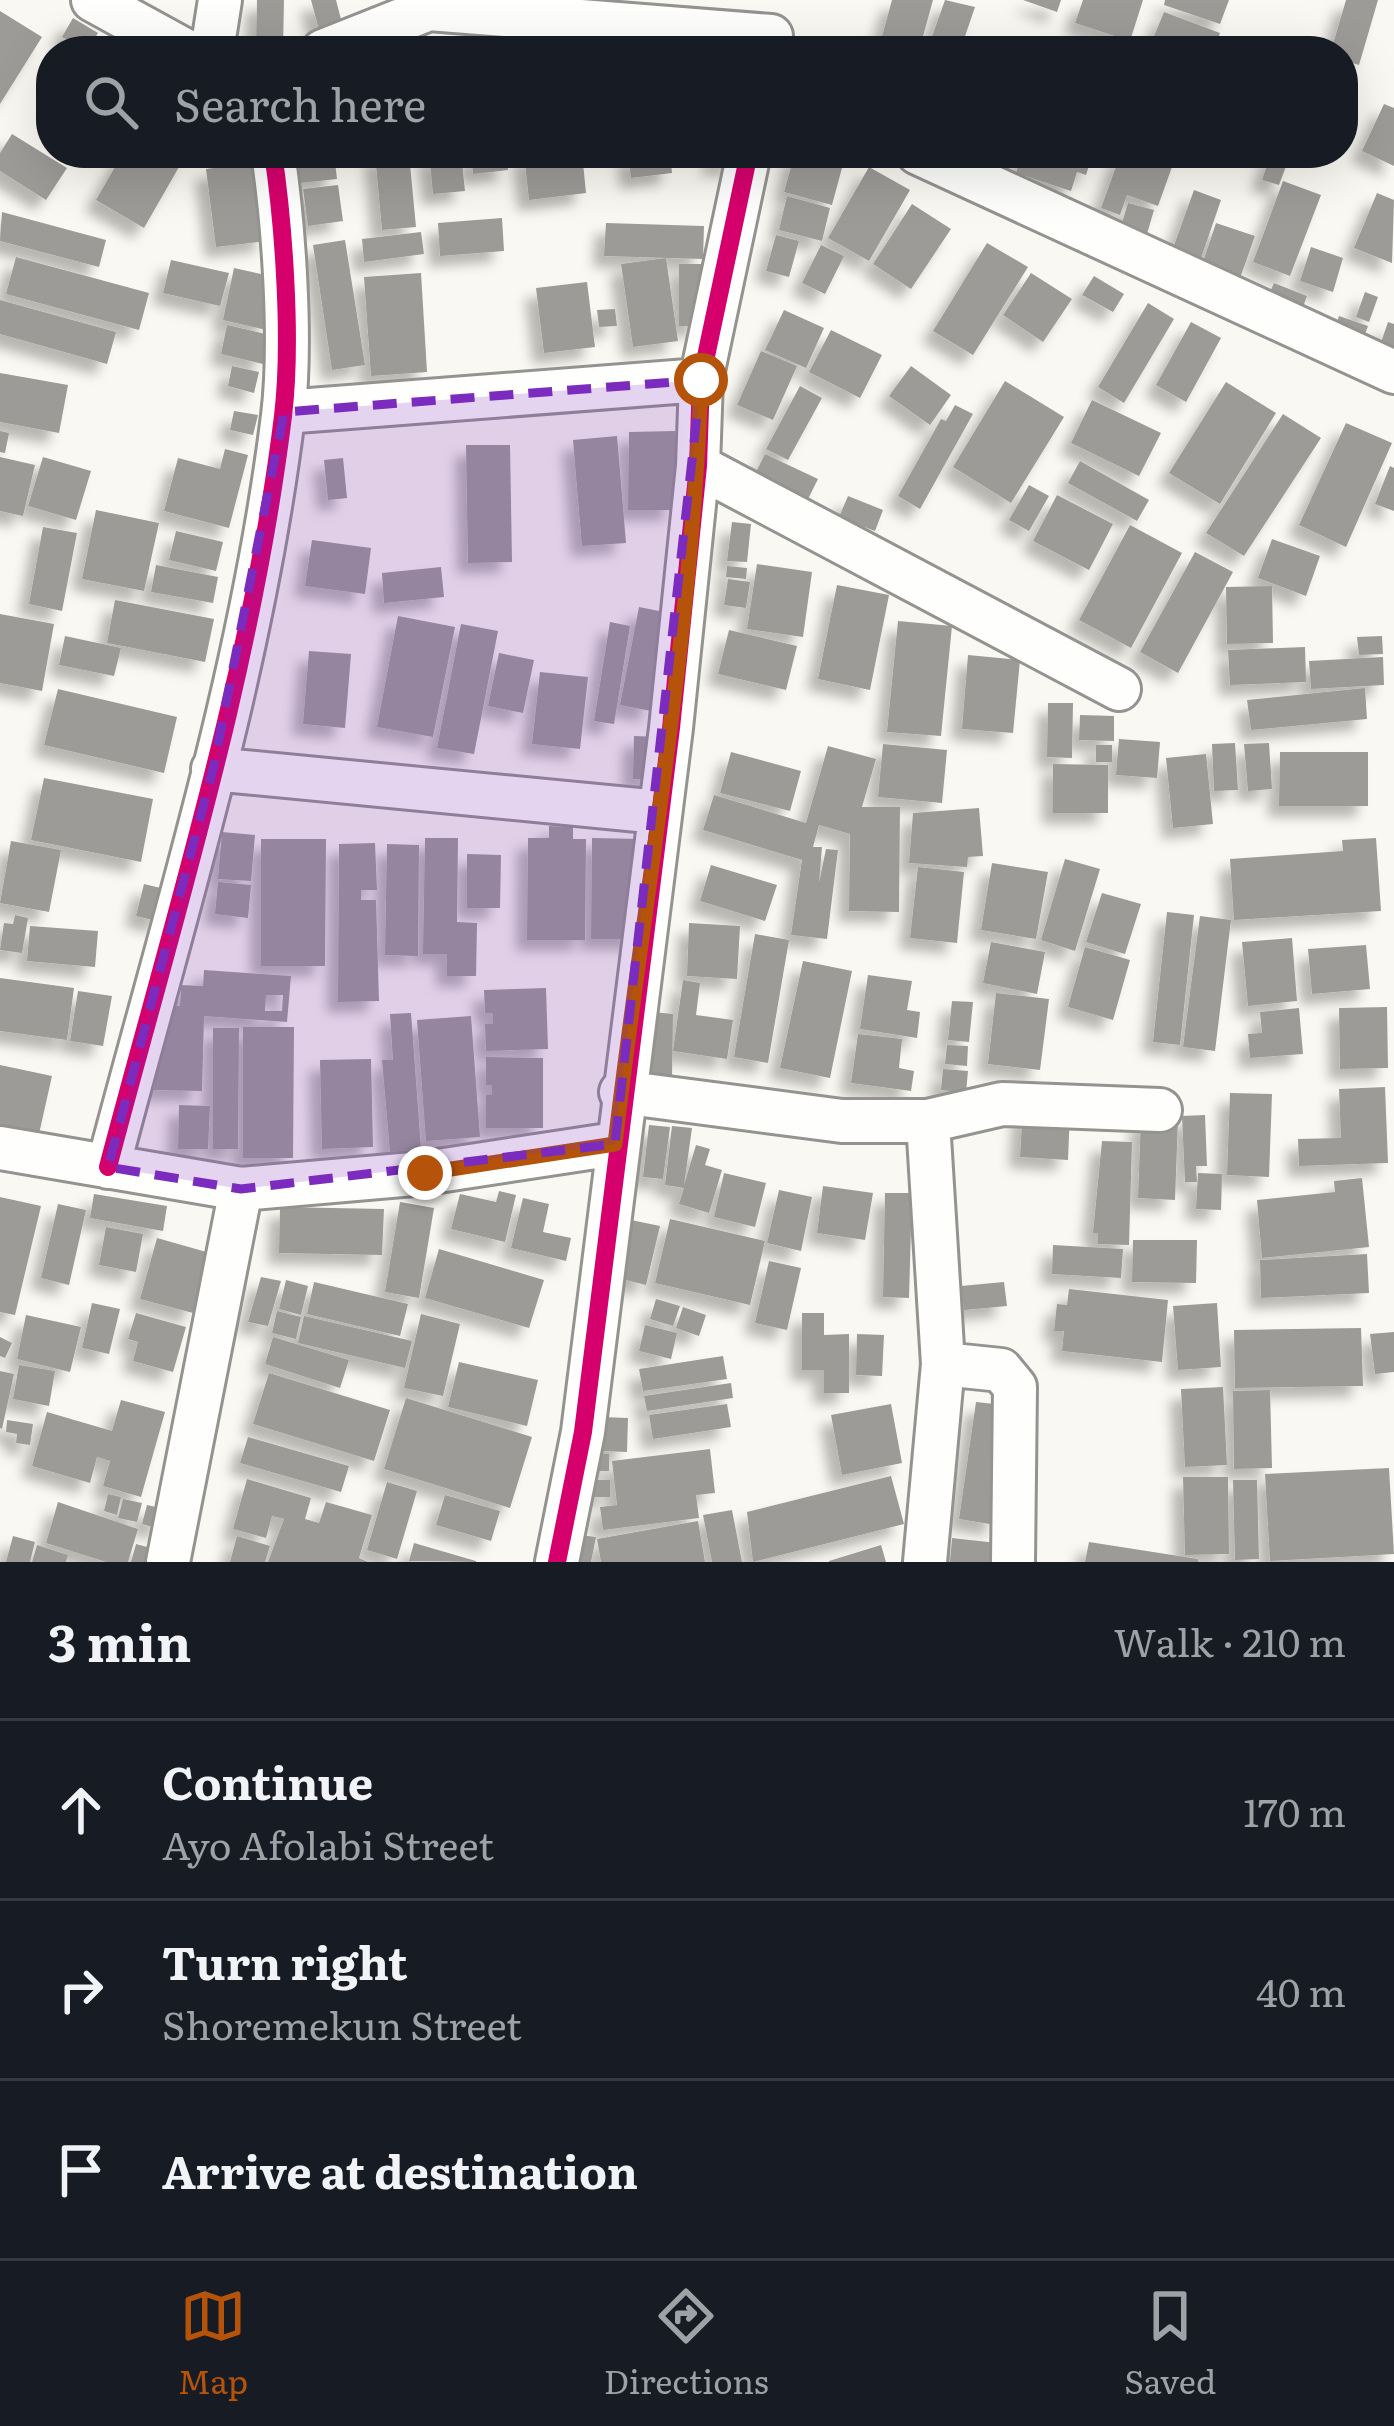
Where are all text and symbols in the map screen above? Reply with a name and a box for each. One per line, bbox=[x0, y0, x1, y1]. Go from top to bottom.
search box bbox=[36, 36, 1358, 168]
icon: search bbox=[78, 69, 144, 135]
text: Search here bbox=[174, 69, 426, 136]
route start bbox=[674, 353, 728, 407]
route end bbox=[398, 1146, 452, 1200]
text: 3 min bbox=[48, 1602, 192, 1678]
text: Walk · 210 m bbox=[1114, 1611, 1346, 1669]
text: Continue bbox=[162, 1747, 373, 1814]
icon: ahead bbox=[48, 1777, 114, 1843]
text: 170 m bbox=[1243, 1781, 1346, 1839]
text: Ayo Afolabi Street bbox=[162, 1814, 494, 1872]
text: Turn right bbox=[162, 1927, 408, 1994]
icon: right bbox=[48, 1957, 114, 2023]
text: 40 m bbox=[1256, 1961, 1346, 2019]
text: Shoremekun Street bbox=[162, 1994, 522, 2052]
text: Arrive at destination bbox=[162, 2136, 638, 2203]
icon: arrive bbox=[48, 2137, 114, 2203]
tab: Map bbox=[178, 2283, 248, 2404]
tab: Directions bbox=[604, 2283, 769, 2404]
tab: Saved bbox=[1124, 2283, 1216, 2404]

